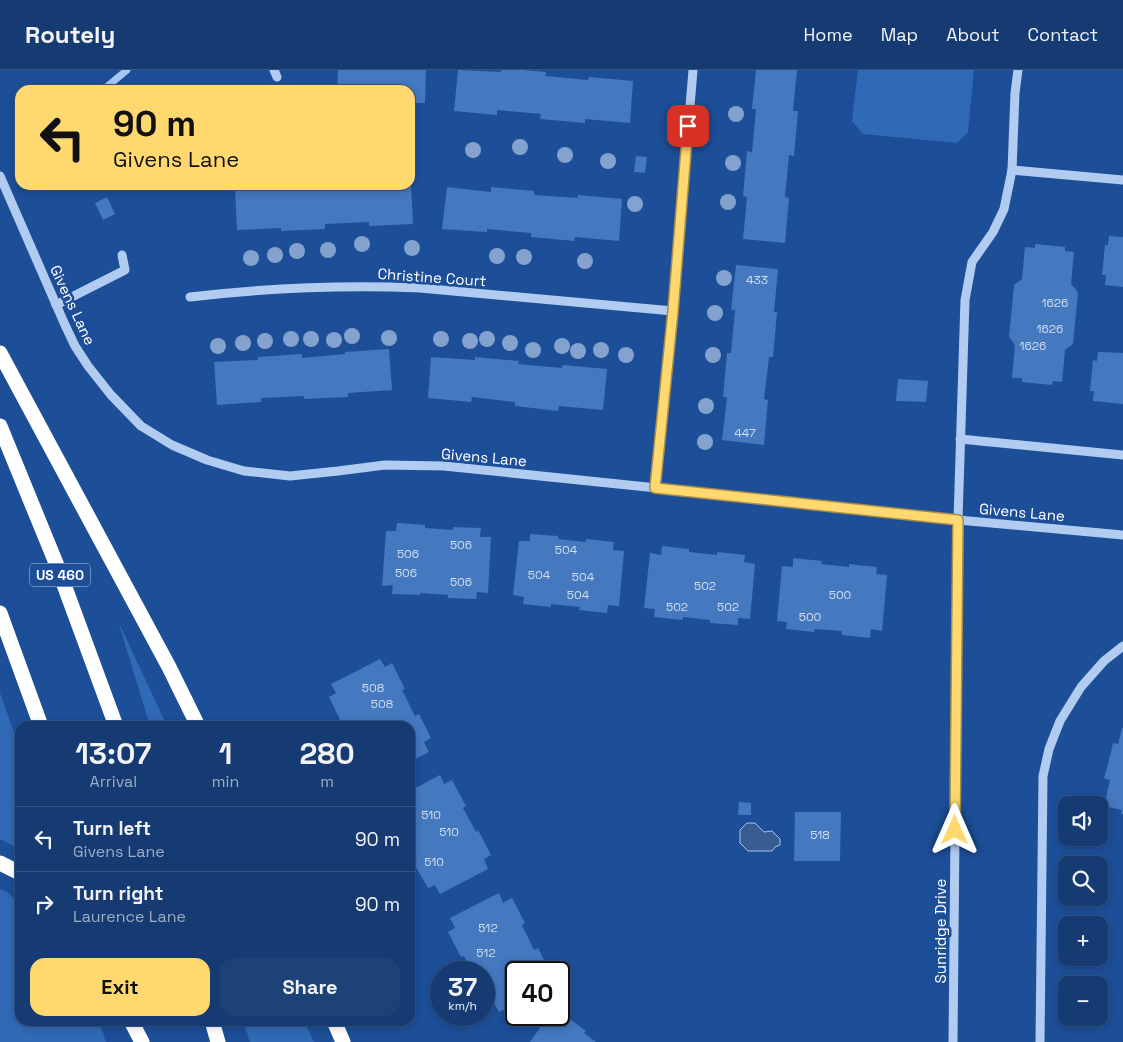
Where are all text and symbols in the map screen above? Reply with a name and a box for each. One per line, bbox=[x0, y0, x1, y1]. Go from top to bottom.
text: Routely bbox=[25, 19, 115, 50]
text: Home bbox=[804, 23, 853, 46]
text: Map bbox=[881, 23, 918, 46]
text: About bbox=[946, 23, 1000, 46]
text: Contact bbox=[1028, 23, 1098, 46]
text: 90 m bbox=[113, 102, 196, 146]
icon: left bbox=[30, 105, 95, 170]
pin bbox=[667, 105, 709, 147]
icon: arrive bbox=[674, 112, 702, 140]
text: Givens Lane bbox=[113, 145, 239, 173]
street label: Givens Lane bbox=[46, 262, 100, 348]
street label: Christine Court bbox=[377, 264, 487, 290]
house number: 433 bbox=[746, 272, 768, 288]
house number: 1626 bbox=[1042, 295, 1068, 311]
house number: 1626 bbox=[1037, 321, 1063, 337]
house number: 1626 bbox=[1020, 338, 1046, 354]
house number: 447 bbox=[734, 425, 756, 441]
street label: Givens Lane bbox=[440, 444, 528, 470]
street label: Givens Lane bbox=[978, 499, 1066, 525]
house number: 506 bbox=[450, 537, 472, 553]
house number: 504 bbox=[555, 542, 578, 558]
house number: 506 bbox=[397, 546, 419, 562]
road number: US 460 bbox=[30, 564, 90, 586]
house number: 506 bbox=[395, 565, 417, 581]
house number: 504 bbox=[528, 567, 551, 583]
house number: 504 bbox=[572, 569, 595, 585]
house number: 506 bbox=[450, 574, 472, 590]
house number: 502 bbox=[694, 578, 716, 594]
house number: 504 bbox=[567, 587, 590, 603]
house number: 500 bbox=[829, 587, 851, 603]
house number: 502 bbox=[666, 599, 688, 615]
house number: 502 bbox=[717, 599, 739, 615]
house number: 500 bbox=[799, 609, 821, 625]
house number: 508 bbox=[362, 680, 384, 696]
house number: 508 bbox=[371, 696, 393, 712]
text: 13:07 bbox=[75, 734, 151, 773]
text: 1 bbox=[219, 734, 232, 773]
text: 280 bbox=[299, 734, 355, 773]
text: Arrival bbox=[90, 771, 137, 792]
text: min bbox=[212, 771, 239, 792]
text: m bbox=[320, 771, 334, 792]
map controls bbox=[1058, 796, 1108, 1026]
button: sound bbox=[1058, 796, 1108, 846]
position arrow bbox=[928, 803, 980, 855]
house number: 510 bbox=[421, 807, 441, 823]
text: Turn left bbox=[73, 816, 151, 841]
house number: 510 bbox=[439, 824, 459, 840]
icon: left bbox=[30, 825, 58, 853]
text: 90 m bbox=[355, 827, 400, 852]
house number: 518 bbox=[810, 827, 830, 843]
text: Givens Lane bbox=[73, 841, 165, 862]
house number: 510 bbox=[424, 854, 444, 870]
button: search bbox=[1058, 856, 1108, 906]
street label: Sunridge Drive bbox=[931, 878, 950, 983]
text: Turn right bbox=[73, 881, 163, 906]
icon: right bbox=[30, 890, 58, 918]
text: 90 m bbox=[355, 892, 400, 917]
text: Laurence Lane bbox=[73, 906, 186, 927]
button: + bbox=[1058, 916, 1108, 966]
house number: 512 bbox=[478, 920, 498, 936]
house number: 512 bbox=[476, 945, 496, 961]
button: Exit bbox=[30, 958, 210, 1016]
button: Share bbox=[220, 958, 400, 1016]
speed limit sign: 40 bbox=[505, 961, 570, 1026]
text: 37 bbox=[448, 971, 477, 1003]
button: − bbox=[1058, 976, 1108, 1026]
text: km/h bbox=[448, 998, 477, 1014]

